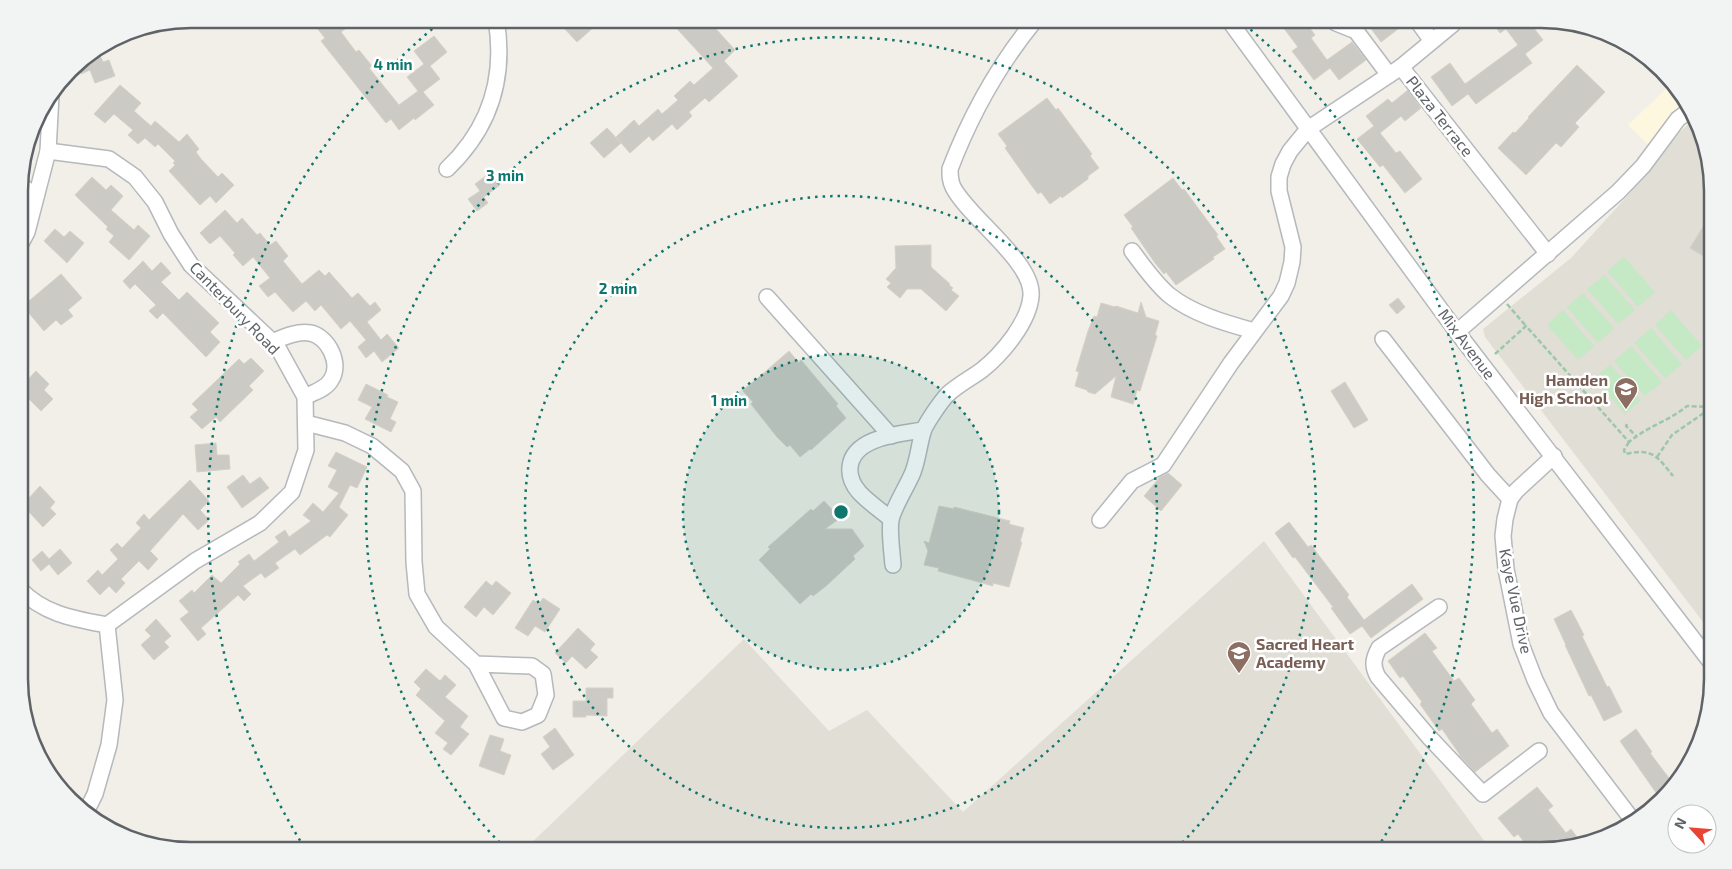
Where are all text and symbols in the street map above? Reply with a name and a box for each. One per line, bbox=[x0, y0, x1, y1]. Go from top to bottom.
text: 4 min bbox=[373, 55, 413, 73]
street label: Plaza Terrace bbox=[1403, 72, 1478, 160]
text: 3 min bbox=[486, 166, 524, 184]
street label: Canterbury Road bbox=[186, 257, 284, 358]
text: 2 min bbox=[599, 279, 637, 297]
street label: Mix Avenue bbox=[1435, 305, 1500, 383]
place label: Hamden High School bbox=[1519, 370, 1609, 407]
school or university icon: Hamden High School bbox=[1613, 376, 1639, 410]
text: 1 min bbox=[711, 391, 747, 409]
centre of rings bbox=[832, 503, 850, 521]
street label: Kaye Vue Drive bbox=[1496, 547, 1537, 655]
place label: Sacred Heart Academy bbox=[1256, 634, 1354, 672]
school or university icon: Sacred Heart Academy bbox=[1226, 640, 1252, 674]
north arrow bbox=[1667, 804, 1717, 854]
text: N bbox=[1670, 815, 1690, 831]

